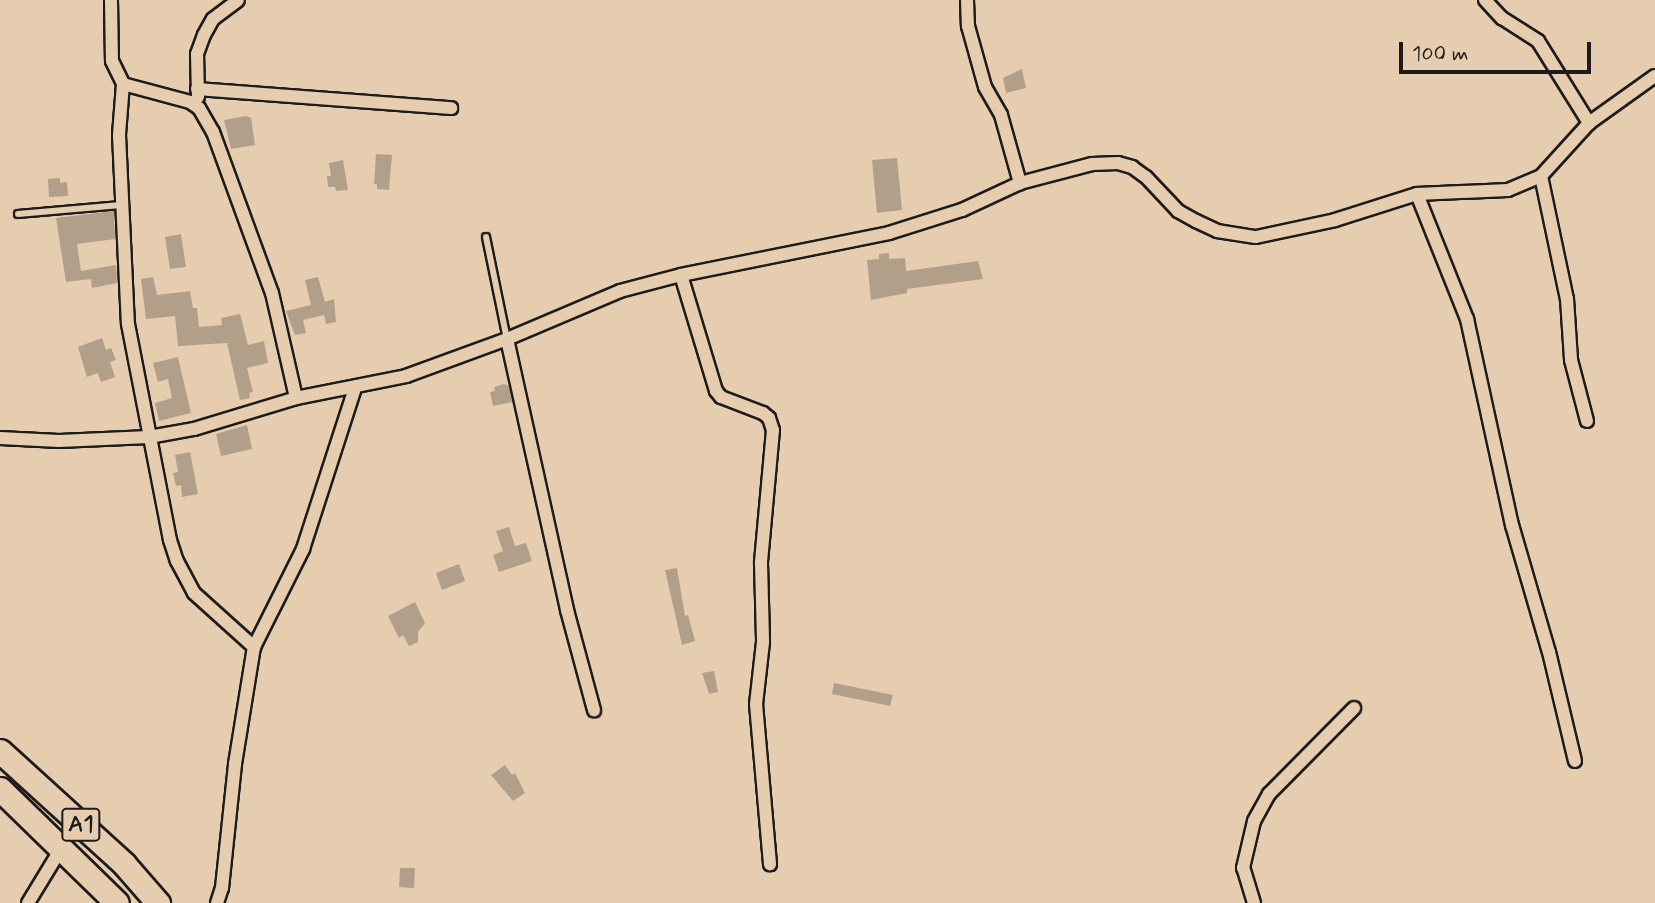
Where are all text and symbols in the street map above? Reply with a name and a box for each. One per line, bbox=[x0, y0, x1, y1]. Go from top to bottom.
scale bar bbox=[1403, 28, 1596, 72]
text: 100 m bbox=[1412, 40, 1468, 68]
road number: A1 bbox=[60, 806, 102, 845]

